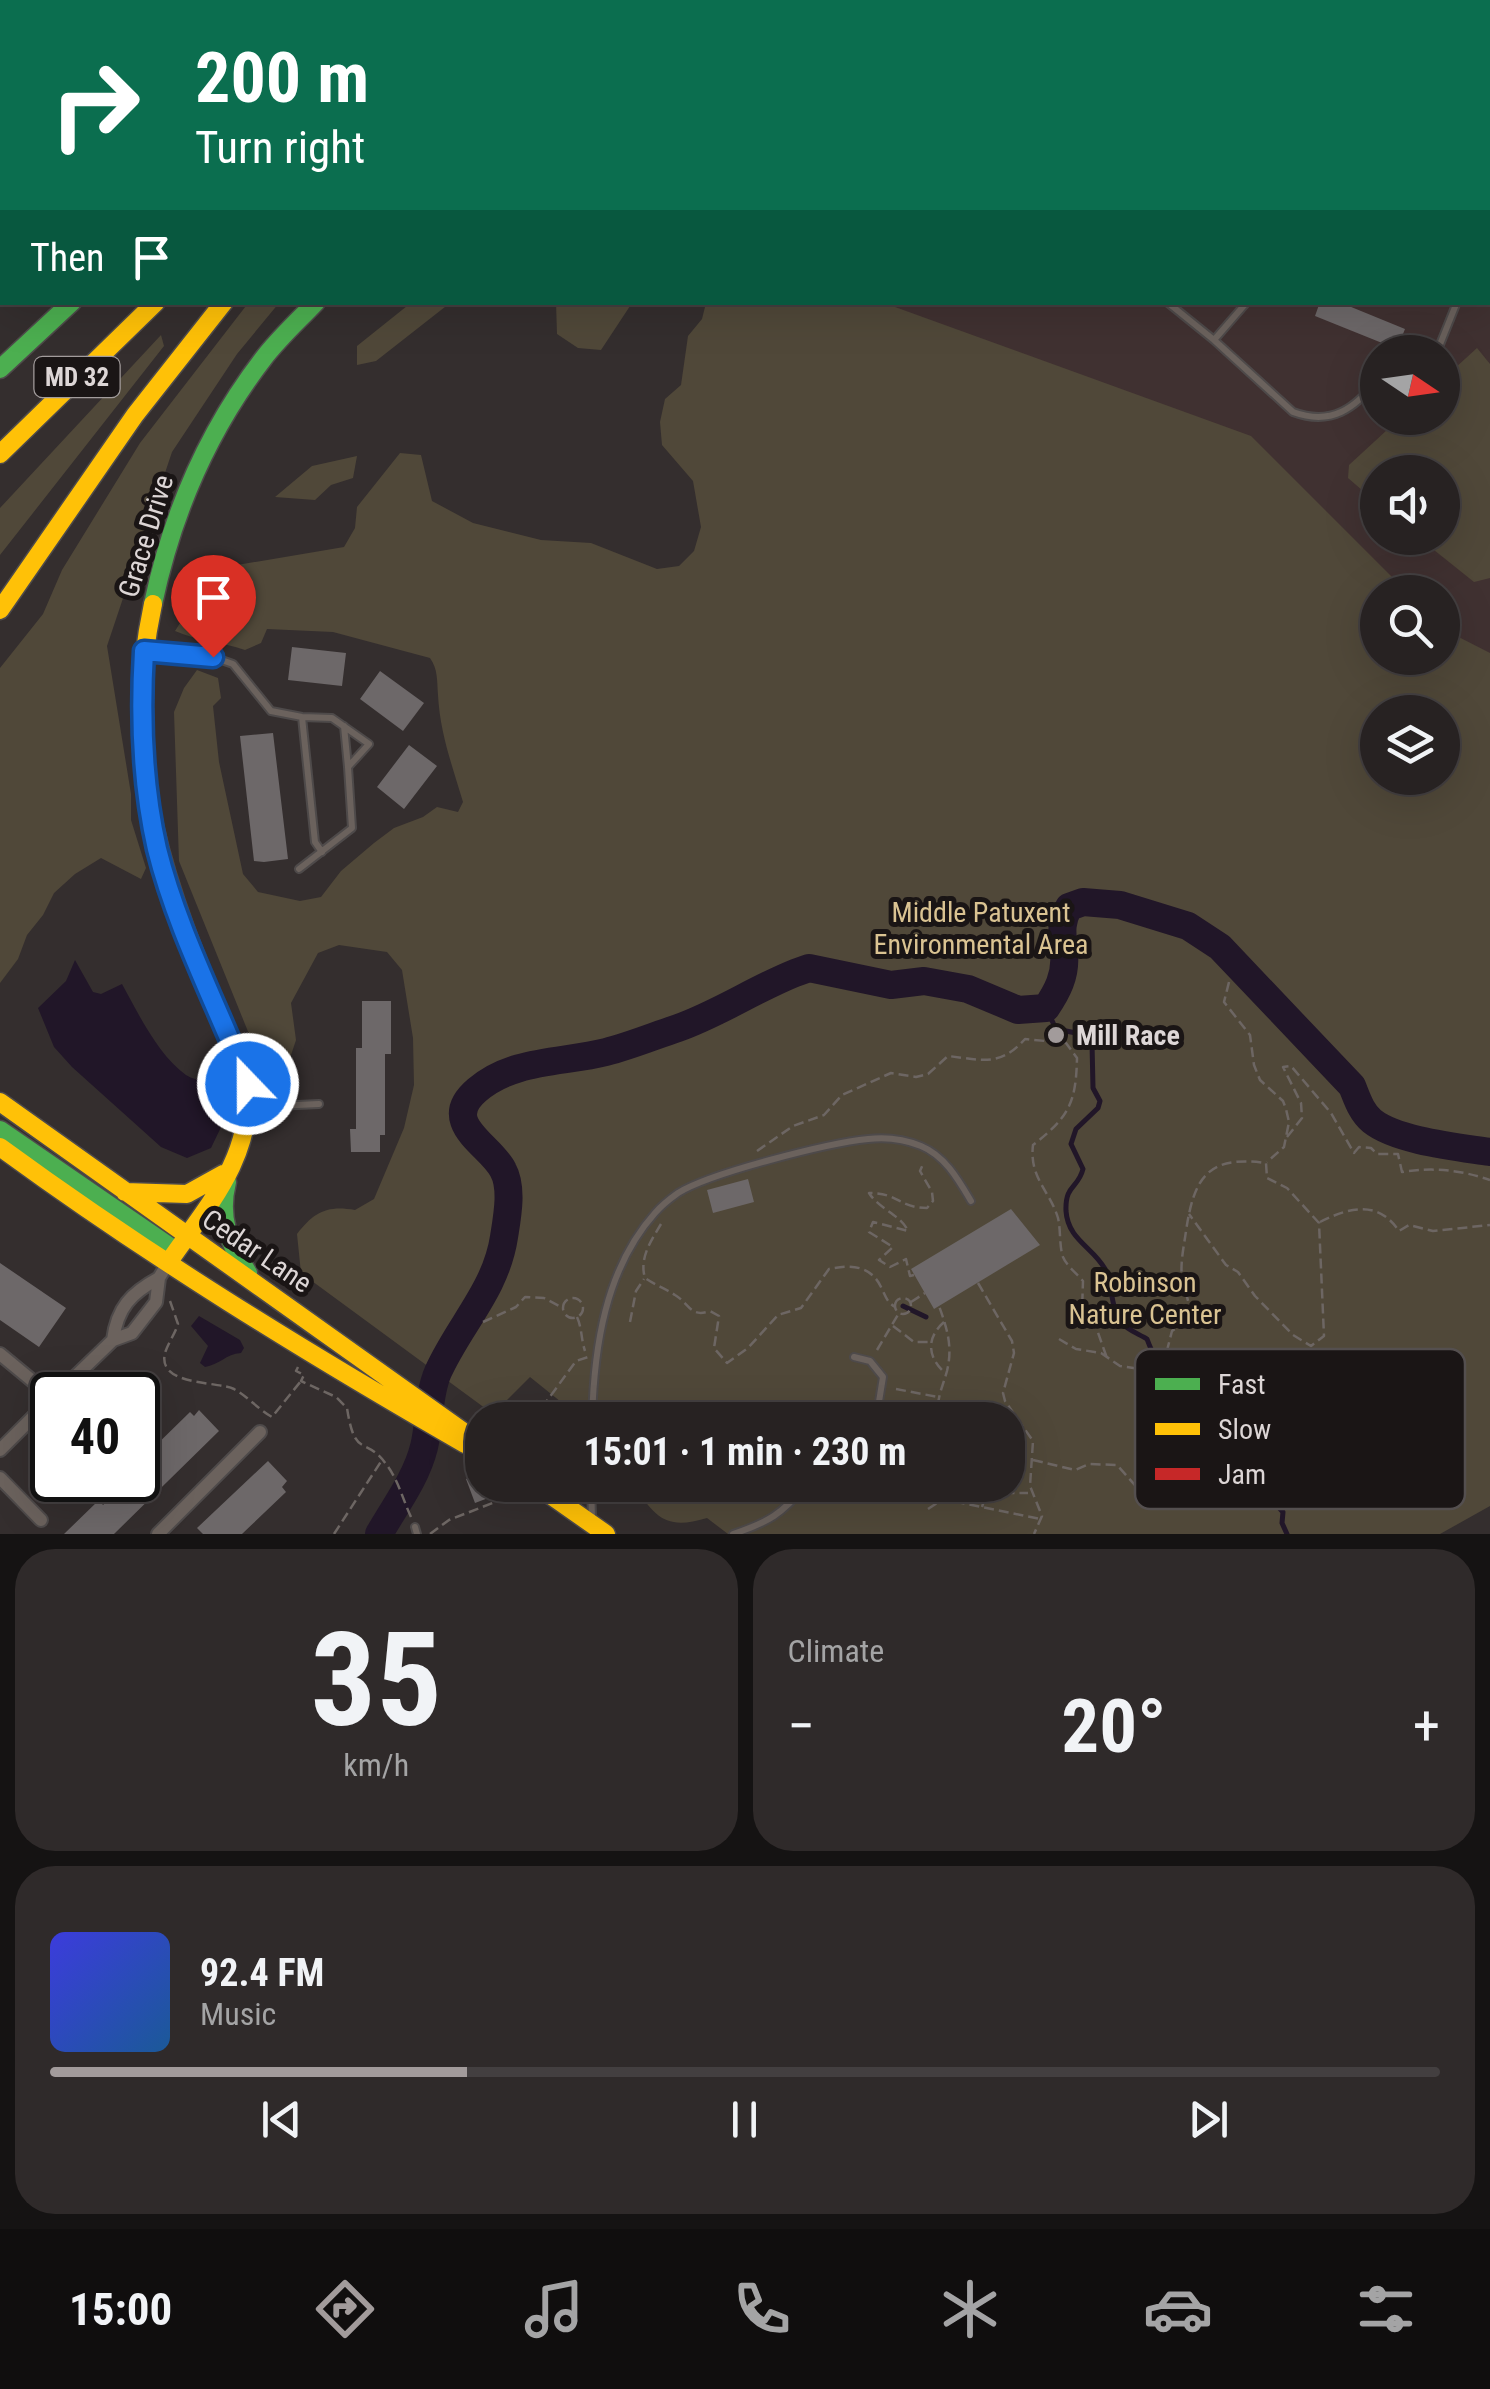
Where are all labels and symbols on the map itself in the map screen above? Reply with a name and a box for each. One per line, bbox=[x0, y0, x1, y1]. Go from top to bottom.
north arrow bbox=[1360, 335, 1460, 435]
road number: MD 32 bbox=[34, 357, 120, 397]
street label: Grace Drive bbox=[112, 471, 180, 601]
pin bbox=[171, 555, 256, 658]
park label: Middle Patuxent Environmental Area bbox=[873, 896, 1089, 961]
place label: Mill Race bbox=[1076, 1019, 1180, 1052]
marker: Mill Race bbox=[1045, 1024, 1067, 1046]
position arrow bbox=[196, 1032, 300, 1136]
street label: Cedar Lane bbox=[196, 1202, 318, 1300]
park label: Robinson Nature Center bbox=[1069, 1266, 1221, 1331]
legend bbox=[1135, 1349, 1465, 1509]
text: Fast bbox=[1218, 1368, 1265, 1401]
speed limit sign: 40 bbox=[30, 1372, 160, 1502]
text: Slow bbox=[1218, 1413, 1271, 1446]
text: Jam bbox=[1218, 1458, 1266, 1491]

